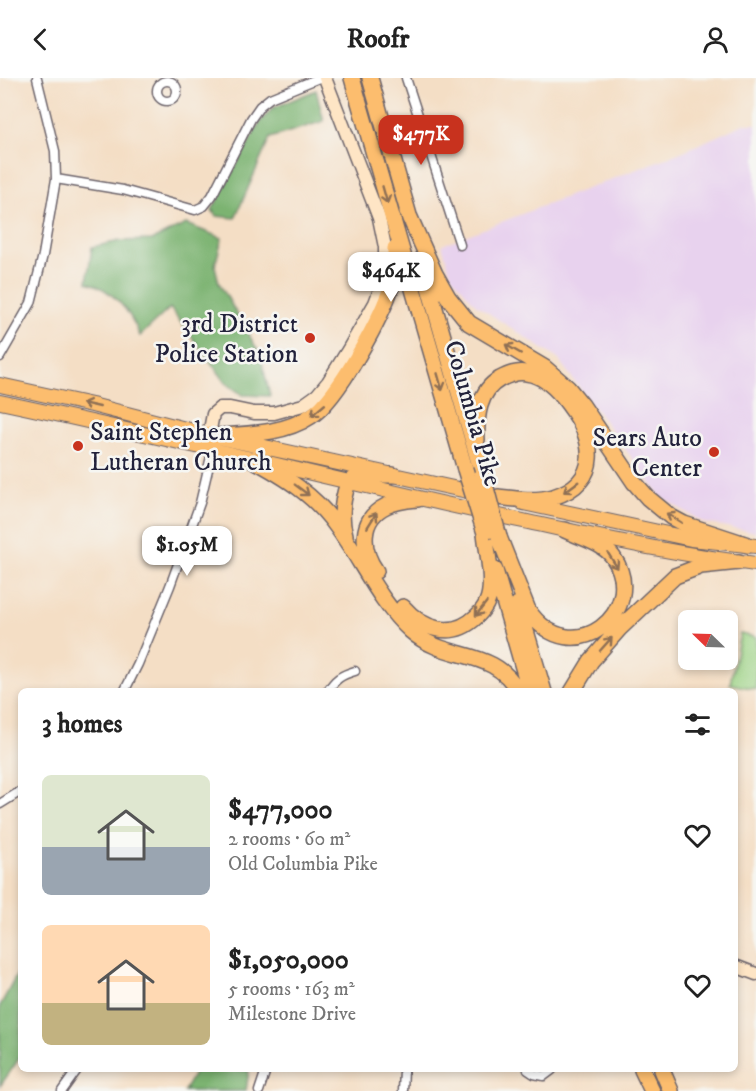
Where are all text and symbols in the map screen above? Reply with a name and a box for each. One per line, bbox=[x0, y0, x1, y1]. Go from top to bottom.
text: Roofr bbox=[347, 22, 409, 56]
icon: back bbox=[24, 23, 57, 56]
icon: person bbox=[699, 23, 732, 56]
pin: $477K bbox=[379, 115, 463, 166]
text: $477K bbox=[393, 122, 449, 147]
one-way arrow bbox=[380, 185, 391, 204]
pin: $464K bbox=[349, 252, 433, 303]
text: $464K bbox=[362, 259, 420, 284]
place label: 3rd District Police Station bbox=[155, 308, 298, 371]
marker: 3rd District Police Station bbox=[303, 331, 317, 345]
street label: Columbia Pike bbox=[436, 337, 509, 490]
one-way arrow bbox=[504, 343, 521, 355]
one-way arrow bbox=[435, 372, 446, 391]
one-way arrow bbox=[82, 399, 101, 410]
one-way arrow bbox=[310, 404, 326, 417]
place label: Saint Stephen Lutheran Church bbox=[90, 416, 272, 479]
place label: Sears Auto Center bbox=[593, 422, 702, 485]
marker: Saint Stephen Lutheran Church bbox=[71, 439, 85, 453]
marker: Sears Auto Center bbox=[707, 445, 721, 459]
one-way arrow bbox=[563, 481, 579, 493]
one-way arrow bbox=[293, 483, 309, 496]
one-way arrow bbox=[366, 512, 379, 529]
one-way arrow bbox=[666, 512, 683, 524]
pin: $1.05M bbox=[138, 526, 236, 577]
text: $1.05M bbox=[156, 533, 218, 558]
one-way arrow bbox=[607, 552, 619, 569]
one-way arrow bbox=[475, 601, 488, 617]
north arrow bbox=[678, 610, 738, 670]
map controls bbox=[678, 610, 738, 670]
one-way arrow bbox=[599, 637, 613, 652]
text: 3 homes bbox=[42, 708, 122, 741]
icon: filters bbox=[681, 708, 714, 741]
text: $477,000 bbox=[228, 794, 333, 827]
icon: home bbox=[90, 799, 162, 871]
icon: heart bbox=[681, 819, 714, 852]
text: 2 rooms · 60 m² bbox=[228, 827, 350, 852]
text: Old Columbia Pike bbox=[228, 852, 378, 877]
text: $1,050,000 bbox=[228, 944, 349, 977]
icon: home bbox=[90, 949, 162, 1021]
icon: heart bbox=[681, 969, 714, 1002]
text: 5 rooms · 163 m² bbox=[228, 977, 355, 1002]
text: Milestone Drive bbox=[228, 1002, 356, 1027]

